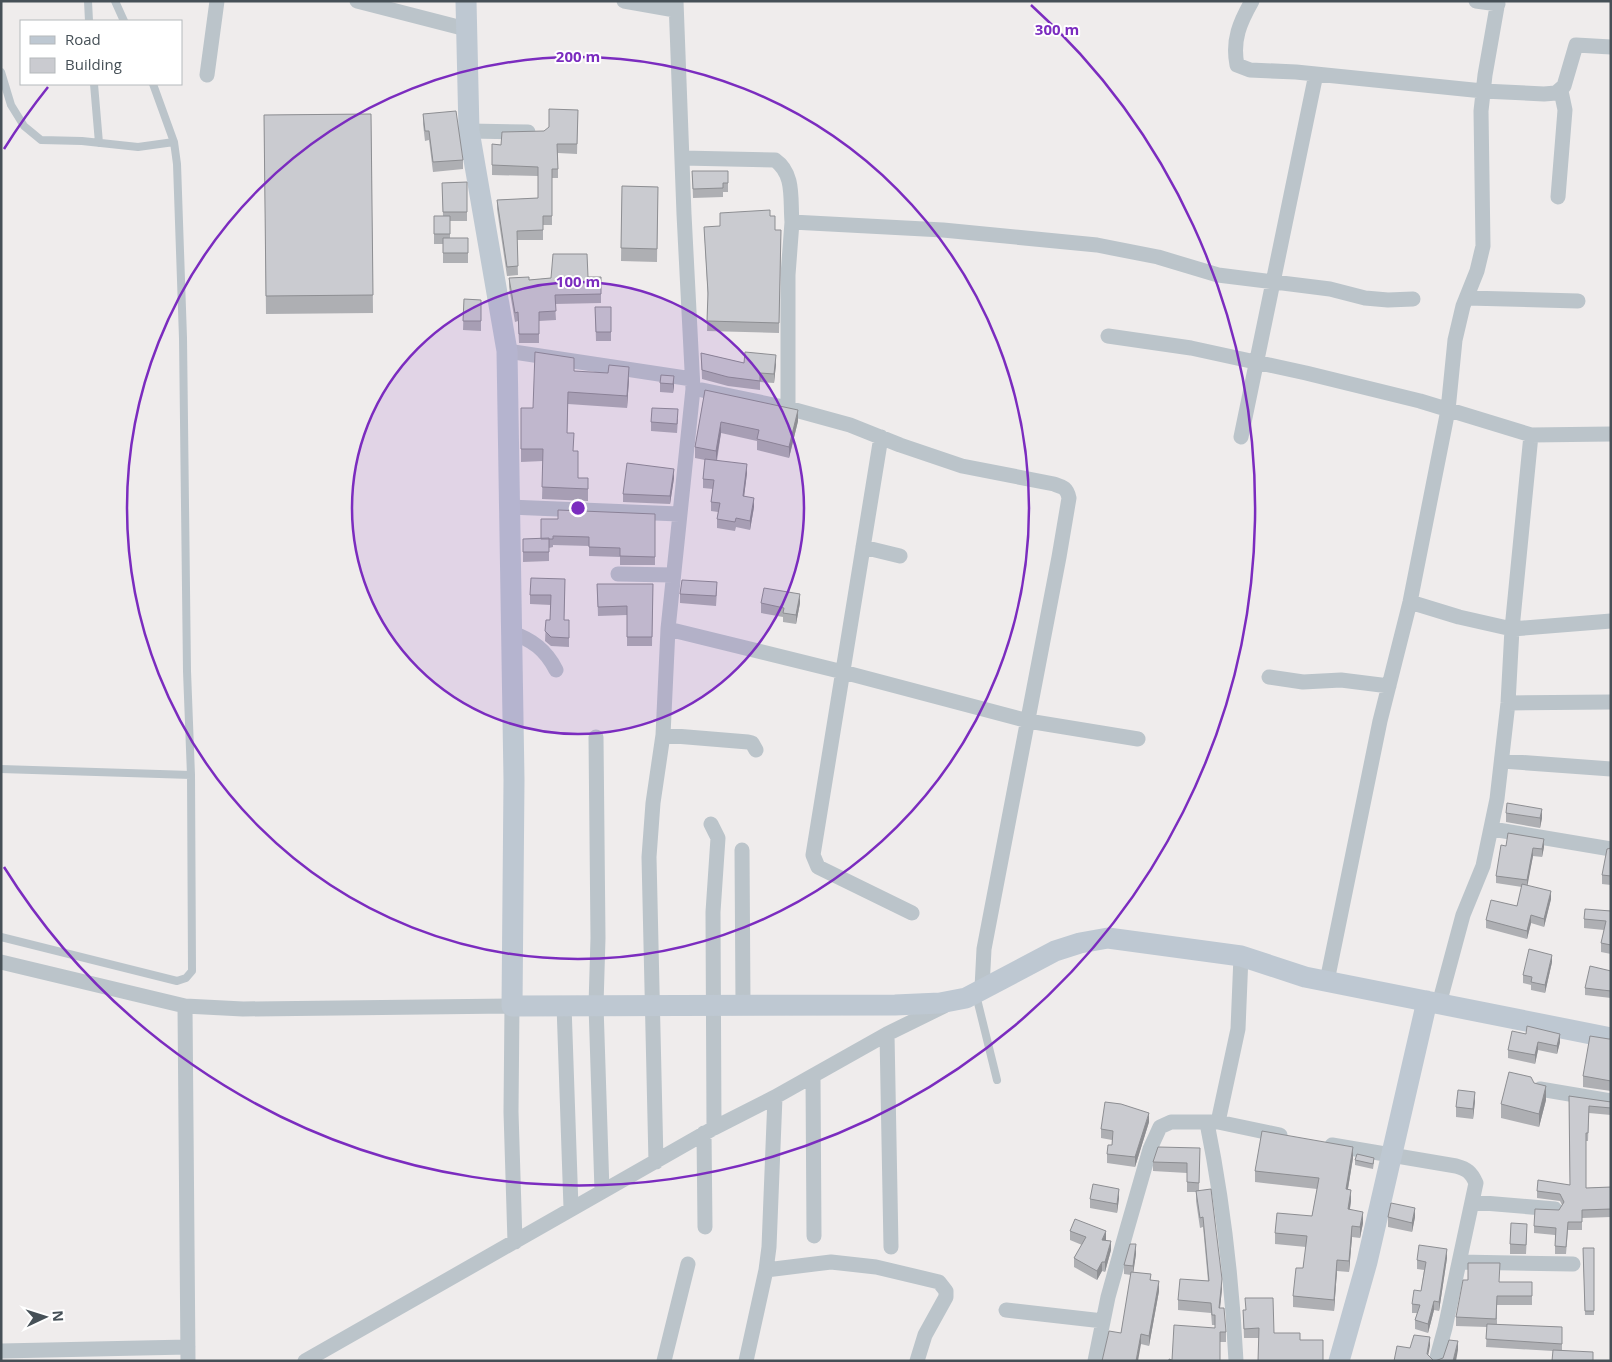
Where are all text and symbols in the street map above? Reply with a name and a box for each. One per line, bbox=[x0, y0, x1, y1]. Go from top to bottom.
text: 300 m bbox=[1035, 19, 1079, 39]
legend bbox=[20, 20, 182, 85]
text: Road bbox=[65, 29, 101, 49]
text: 200 m bbox=[556, 46, 600, 66]
text: Building bbox=[65, 54, 122, 74]
text: 100 m bbox=[556, 271, 600, 291]
centre of rings bbox=[569, 499, 587, 517]
north arrow bbox=[20, 1292, 70, 1342]
text: N bbox=[49, 1310, 68, 1322]

